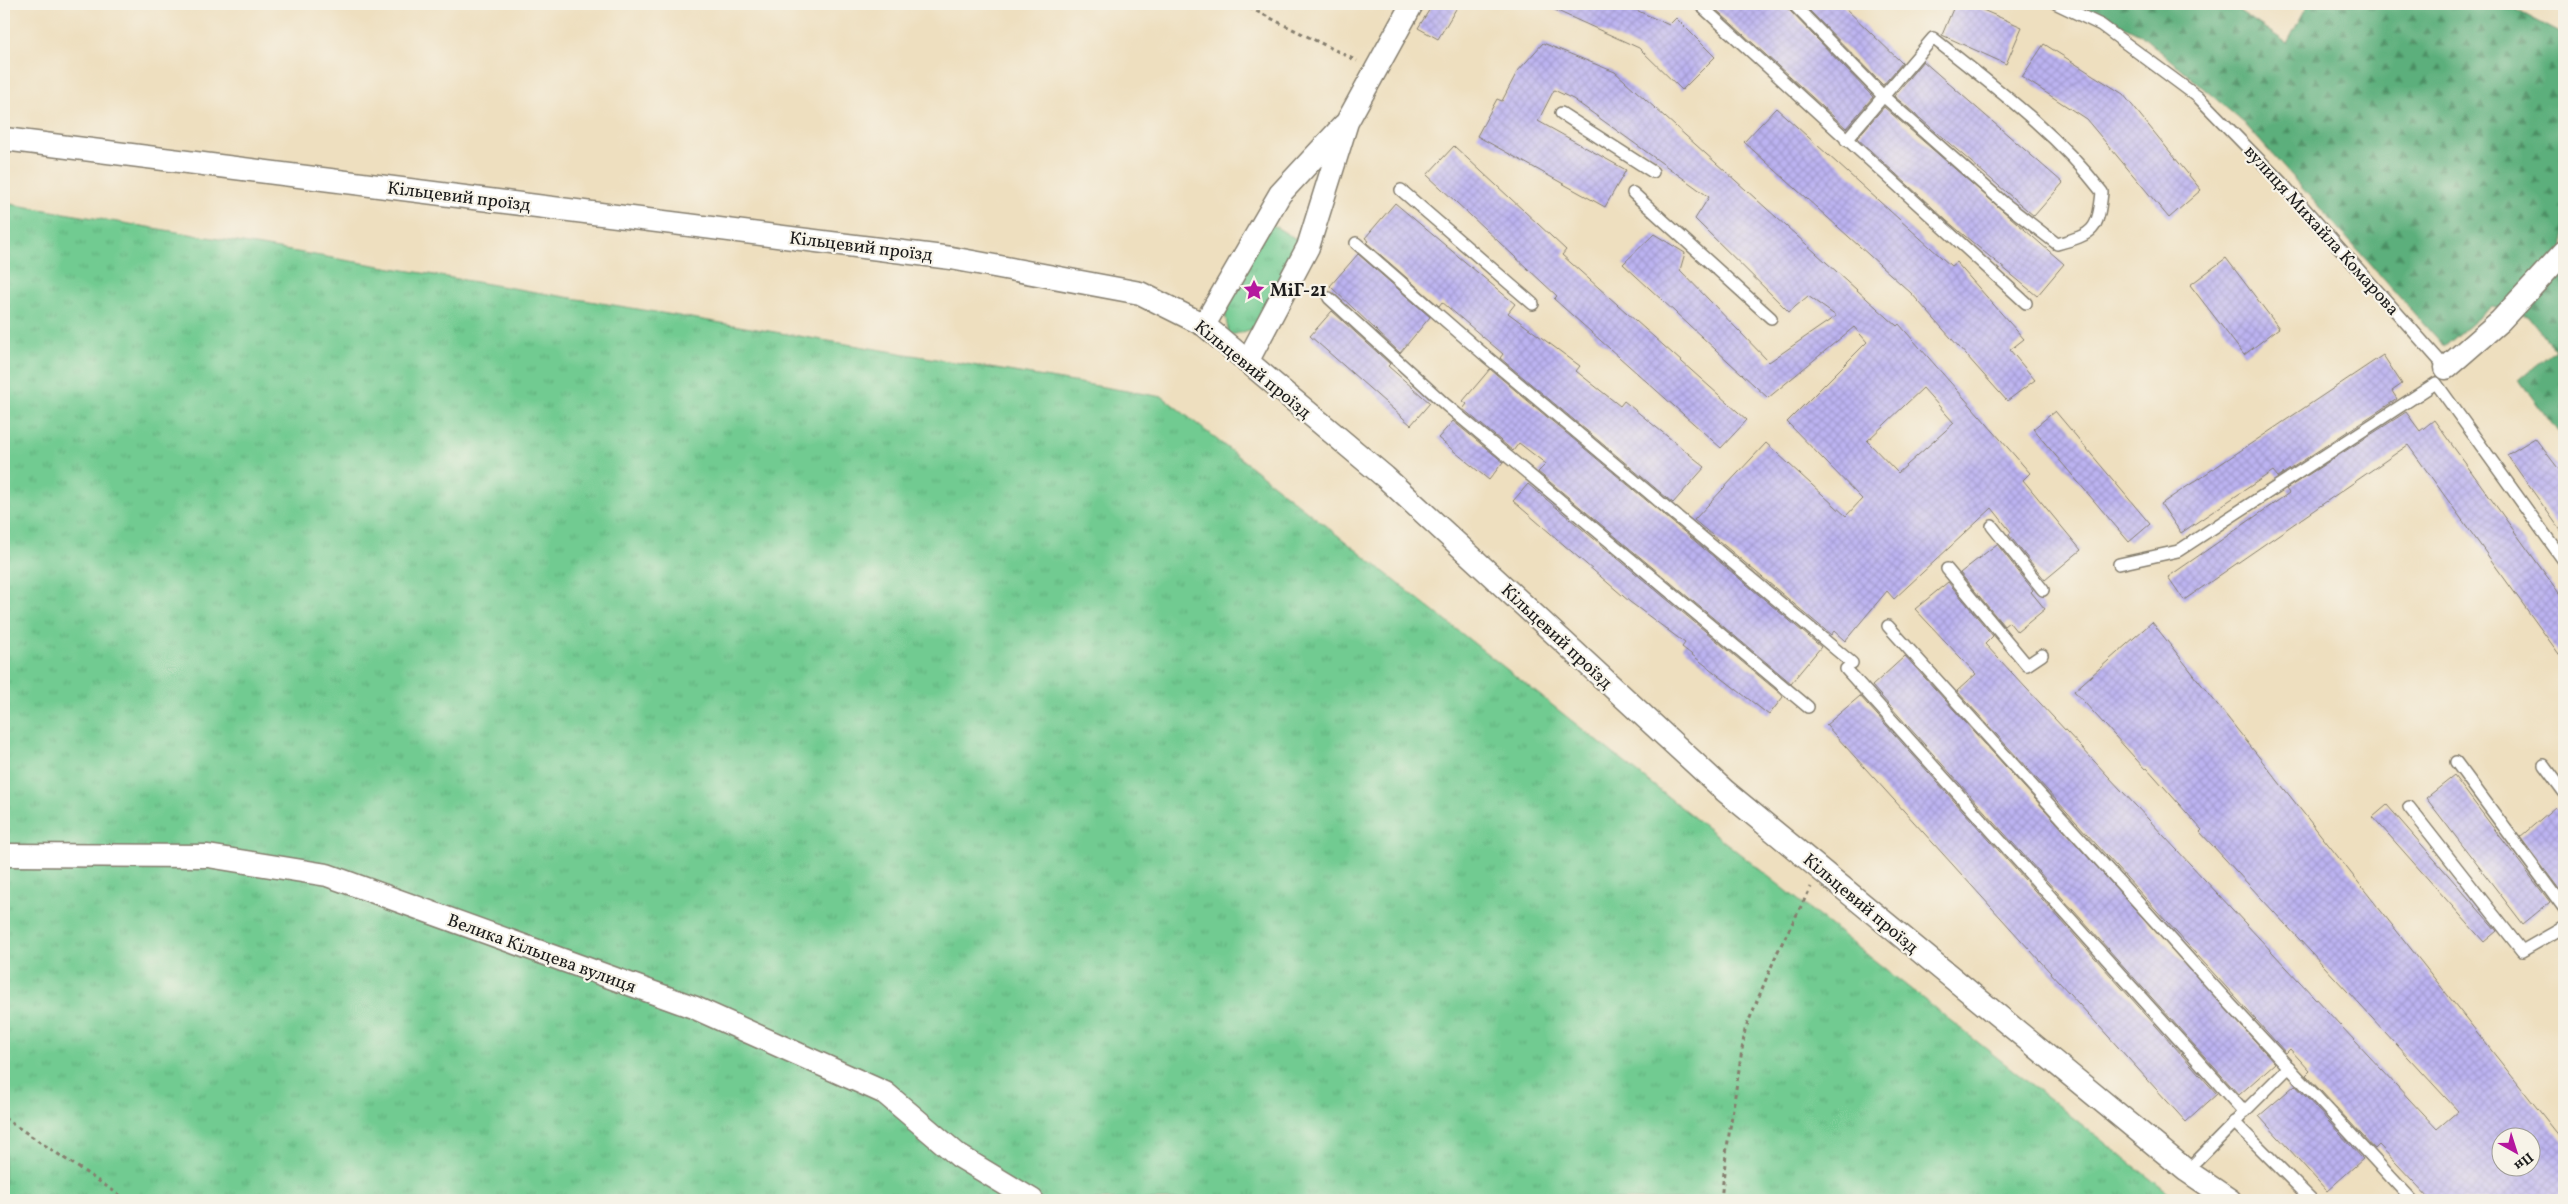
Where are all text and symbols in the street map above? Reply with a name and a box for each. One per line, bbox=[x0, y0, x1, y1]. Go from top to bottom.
street label: вулиця Михайла Комарова bbox=[2237, 140, 2404, 322]
street label: Кільцевий проїзд bbox=[386, 176, 532, 219]
street label: Кільцевий проїзд bbox=[788, 226, 934, 269]
place icon: МіГ-21 bbox=[1241, 277, 1267, 303]
place label: МіГ-21 bbox=[1270, 279, 1327, 304]
street label: Кільцевий проїзд bbox=[1188, 315, 1316, 425]
street label: Кільцевий проїзд bbox=[1495, 579, 1617, 695]
street label: Кільцевий проїзд bbox=[1797, 848, 1923, 960]
street label: Велика Кільцева вулиця bbox=[444, 909, 639, 1000]
north arrow bbox=[2490, 1126, 2540, 1176]
text: Пн bbox=[2510, 1147, 2537, 1175]

